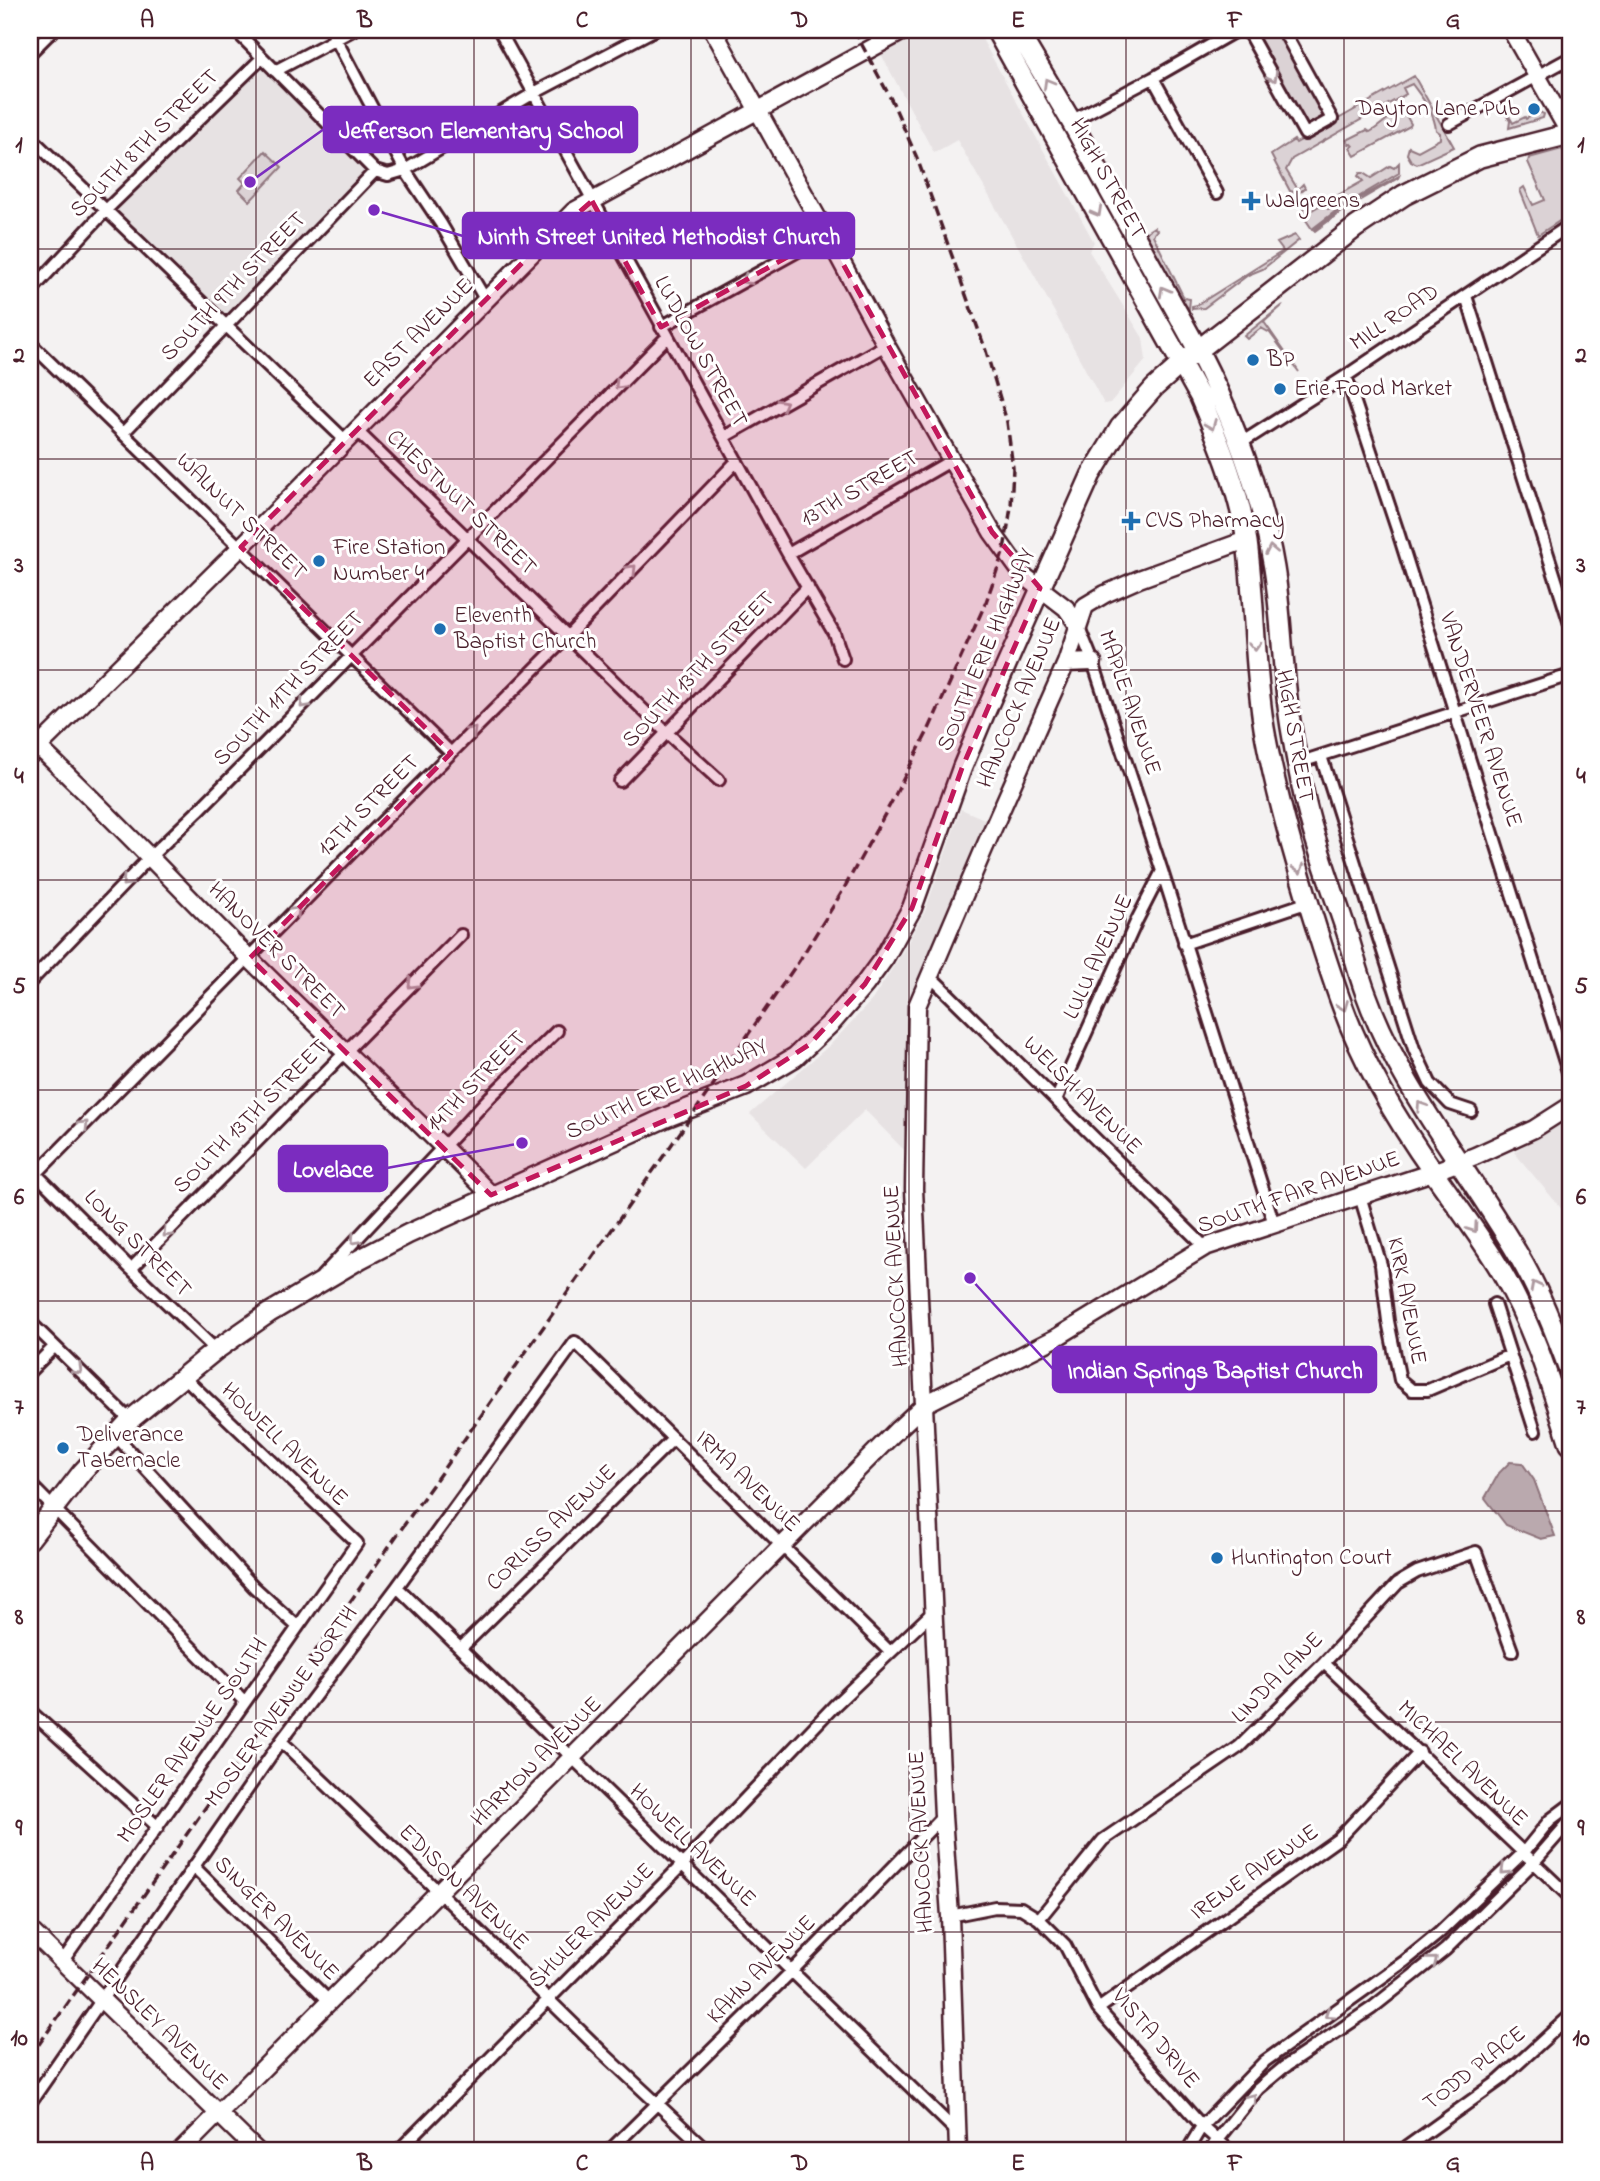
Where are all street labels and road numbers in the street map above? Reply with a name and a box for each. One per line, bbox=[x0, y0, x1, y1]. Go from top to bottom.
street label: SOUTH 8TH STREET bbox=[63, 62, 227, 226]
street label: HIGH STREET bbox=[1060, 112, 1154, 246]
street label: SOUTH 9TH STREET bbox=[153, 204, 315, 370]
street label: LUDLOW STREET bbox=[645, 270, 755, 434]
street label: EAST AVENUE bbox=[356, 271, 482, 397]
street label: MILL ROAD bbox=[1344, 276, 1446, 360]
street label: CHESTNUT STREET bbox=[378, 422, 544, 584]
street label: 13TH STREET bbox=[795, 442, 925, 536]
street label: WALNUT STREET bbox=[168, 446, 314, 588]
street label: SOUTH ERIE HIGHWAY bbox=[929, 543, 1045, 757]
street label: SOUTH 13TH STREET bbox=[615, 584, 783, 756]
street label: SOUTH 11TH STREET bbox=[206, 604, 372, 774]
street label: VANDERVEER AVENUE bbox=[1429, 607, 1530, 832]
street label: HANCOCK AVENUE bbox=[969, 613, 1071, 793]
street label: MAPLE AVENUE bbox=[1089, 626, 1169, 780]
street label: HIGH STREET bbox=[1266, 667, 1322, 805]
street label: 12TH STREET bbox=[310, 747, 428, 865]
street label: HANOVER STREET bbox=[200, 875, 352, 1027]
street label: LULU AVENUE bbox=[1056, 889, 1142, 1025]
street label: 14TH STREET bbox=[420, 1023, 534, 1141]
street label: WELSH AVENUE bbox=[1015, 1029, 1149, 1163]
street label: SOUTH ERIE HIGHWAY bbox=[561, 1031, 773, 1149]
street label: SOUTH 13TH STREET bbox=[166, 1032, 336, 1202]
street label: SOUTH FAIR AVENUE bbox=[1193, 1143, 1405, 1243]
street label: LONG STREET bbox=[75, 1182, 199, 1306]
street label: HANCOCK AVENUE bbox=[876, 1184, 918, 1368]
street label: KIRK AVENUE bbox=[1377, 1234, 1435, 1368]
street label: HOWELL AVENUE bbox=[213, 1375, 355, 1515]
street label: IRMA AVENUE bbox=[687, 1423, 807, 1541]
street label: CORLISS AVENUE bbox=[479, 1457, 625, 1599]
street label: MOSLER AVENUE NORTH bbox=[198, 1599, 366, 1815]
street label: LINDA LANE bbox=[1224, 1624, 1332, 1732]
street label: MOSLER AVENUE SOUTH bbox=[109, 1631, 277, 1851]
street label: HARMON AVENUE bbox=[464, 1689, 610, 1835]
street label: MICHAEL AVENUE bbox=[1389, 1693, 1535, 1835]
street label: HANCOCK AVENUE bbox=[901, 1750, 943, 1934]
street label: HOWELL AVENUE bbox=[621, 1776, 763, 1916]
street label: IRENE AVENUE bbox=[1184, 1816, 1326, 1930]
street label: EDISON AVENUE bbox=[390, 1817, 536, 1959]
street label: SINGER AVENUE bbox=[206, 1849, 346, 1989]
street label: SHULER AVENUE bbox=[521, 1855, 663, 1997]
street label: KAHN AVENUE bbox=[700, 1908, 824, 2032]
street label: HENSLEY AVENUE bbox=[83, 1951, 235, 2099]
street label: VISTA DRIVE bbox=[1102, 1981, 1207, 2097]
street label: TODD PLACE bbox=[1417, 2018, 1533, 2120]

